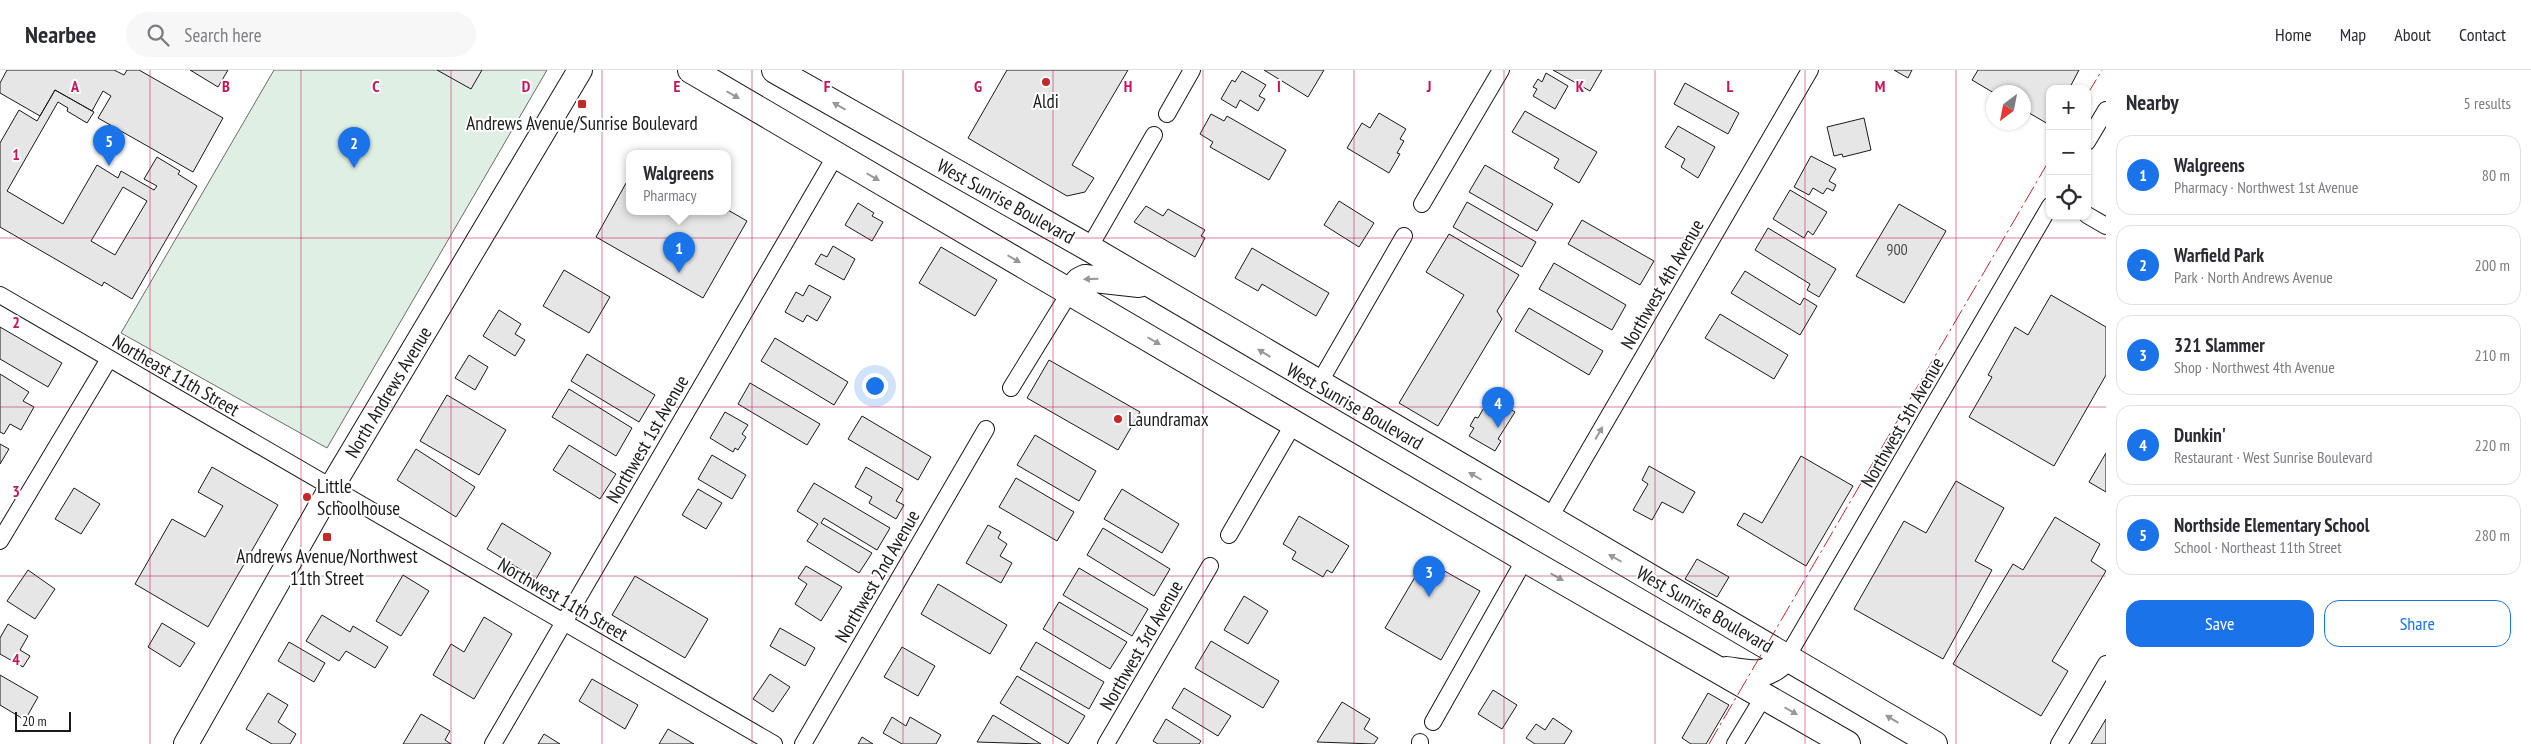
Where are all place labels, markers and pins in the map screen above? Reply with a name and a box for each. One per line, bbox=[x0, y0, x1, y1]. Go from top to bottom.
marker: Aldi bbox=[1040, 76, 1052, 88]
place label: Aldi bbox=[1033, 89, 1059, 113]
marker: Andrews Avenue/Sunrise Boulevard bbox=[576, 98, 588, 110]
place label: Andrews Avenue/Sunrise Boulevard bbox=[466, 111, 698, 135]
pin: 5 bbox=[93, 125, 125, 166]
pin: 2 bbox=[338, 127, 370, 168]
pin: 1 bbox=[663, 232, 695, 273]
pin: 4 bbox=[1482, 387, 1514, 428]
place label: Laundramax bbox=[1128, 407, 1209, 431]
marker: Laundramax bbox=[1112, 413, 1124, 425]
place label: Little Schoolhouse bbox=[317, 474, 400, 520]
marker: Little Schoolhouse bbox=[301, 491, 313, 503]
marker: Andrews Avenue/Northwest 11th Street bbox=[321, 531, 333, 543]
place label: Andrews Avenue/Northwest 11th Street bbox=[236, 544, 419, 590]
pin: 3 bbox=[1413, 556, 1445, 597]

